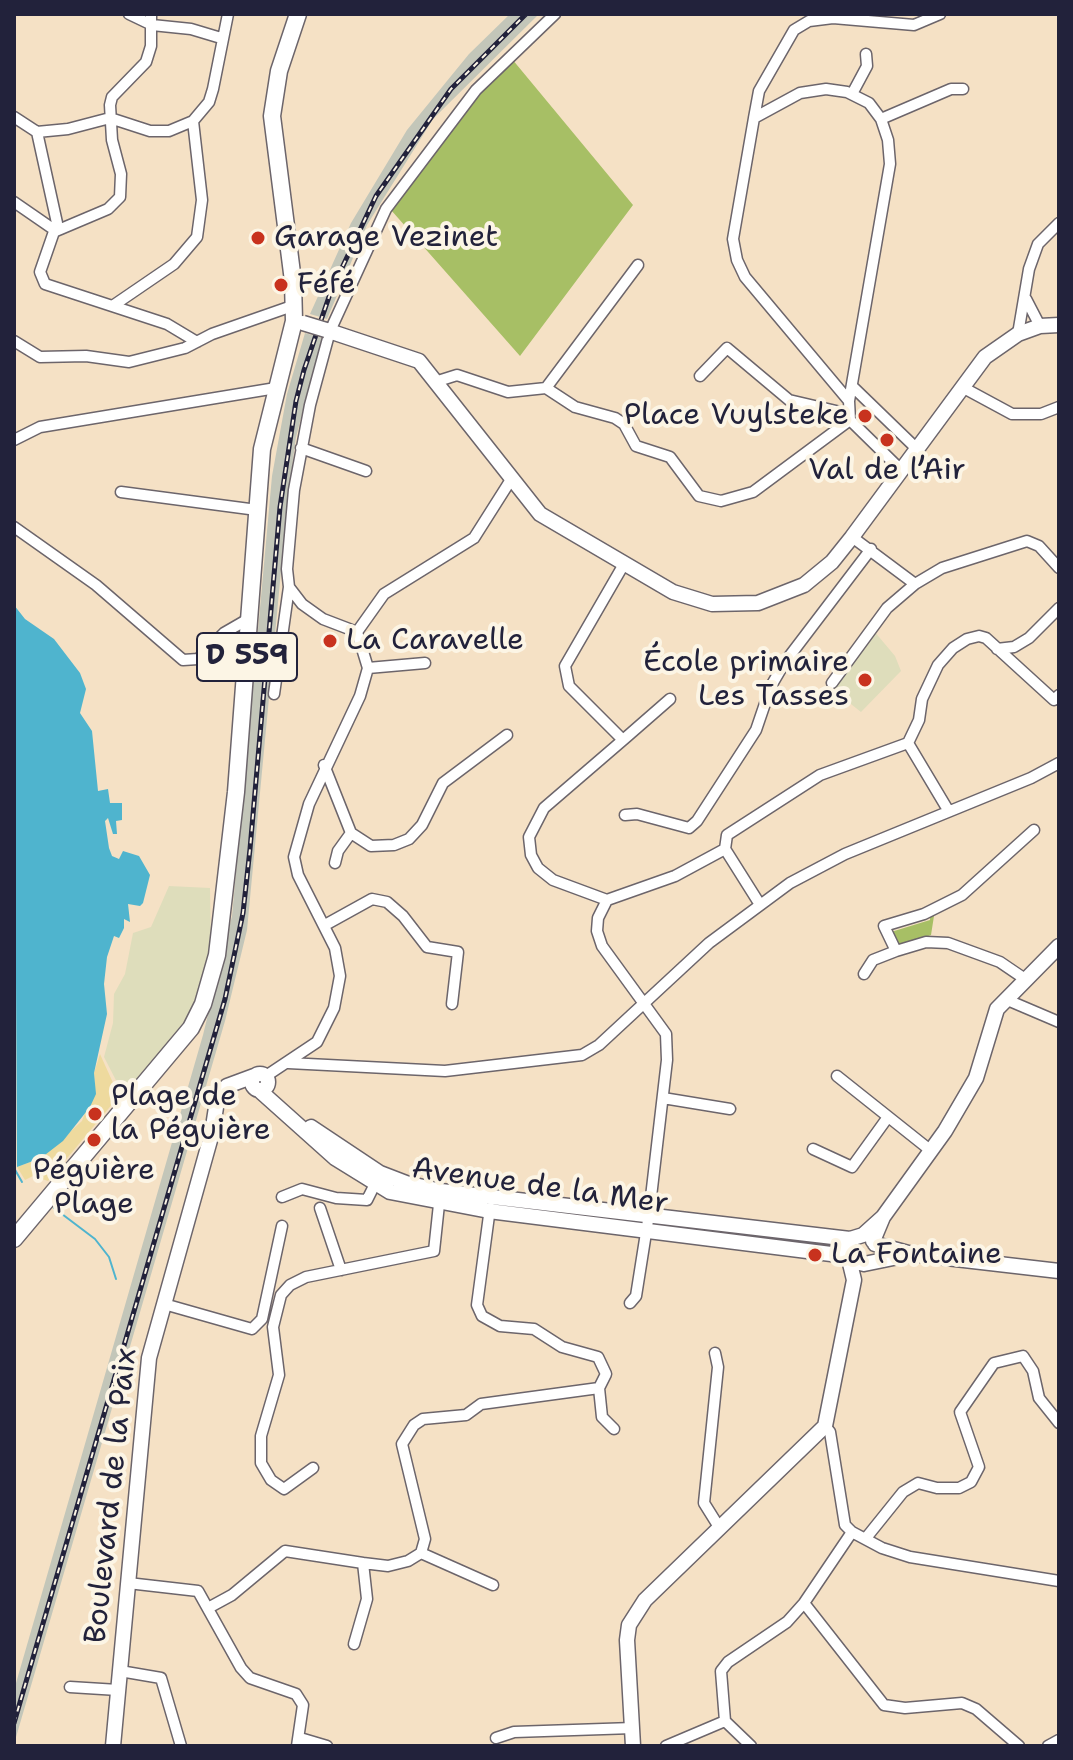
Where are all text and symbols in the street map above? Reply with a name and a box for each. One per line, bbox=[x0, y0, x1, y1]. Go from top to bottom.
place label: Garage Vezinet bbox=[274, 220, 498, 256]
marker: Garage Vezinet bbox=[249, 229, 267, 247]
place label: Féfé bbox=[297, 267, 356, 303]
marker: Féfé bbox=[272, 276, 290, 294]
place label: Place Vuylsteke bbox=[624, 398, 849, 434]
marker: Place Vuylsteke bbox=[856, 407, 874, 425]
marker: Val de l’Air bbox=[878, 431, 896, 449]
place label: Val de l’Air bbox=[808, 453, 966, 489]
place label: La Caravelle bbox=[346, 623, 524, 659]
marker: La Caravelle bbox=[321, 632, 339, 650]
road number: D 559 bbox=[197, 633, 297, 681]
place label: École primaire Les Tasses bbox=[643, 645, 849, 716]
marker: École primaire Les Tasses bbox=[856, 671, 874, 689]
place label: Plage de la Péguière bbox=[111, 1079, 271, 1150]
marker: Plage de la Péguière bbox=[86, 1105, 104, 1123]
marker: Péguière Plage bbox=[85, 1131, 103, 1149]
street label: Avenue de la Mer bbox=[409, 1151, 671, 1223]
place label: Péguière Plage bbox=[33, 1153, 155, 1224]
place label: La Fontaine bbox=[831, 1237, 1002, 1273]
marker: La Fontaine bbox=[806, 1246, 824, 1264]
street label: Boulevard de la Paix bbox=[79, 1347, 145, 1645]

